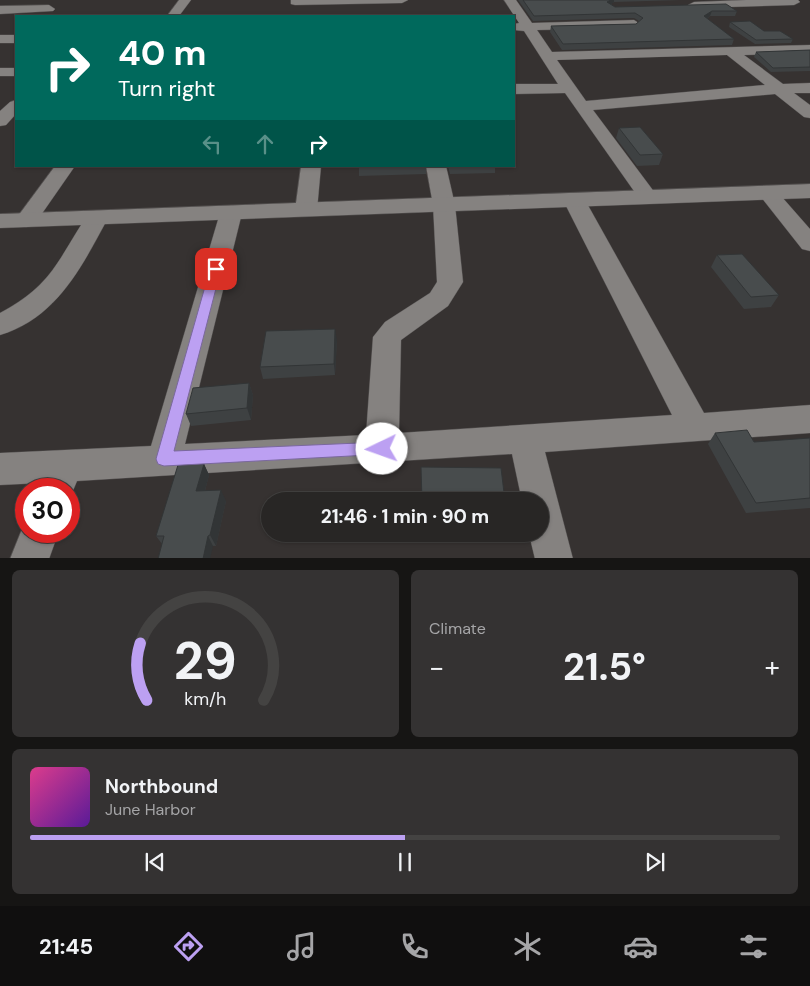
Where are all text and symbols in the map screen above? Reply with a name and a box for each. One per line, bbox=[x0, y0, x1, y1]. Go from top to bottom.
text: 40 m bbox=[118, 30, 207, 76]
icon: right bbox=[35, 35, 100, 100]
text: Turn right bbox=[118, 74, 215, 103]
icon: left bbox=[198, 130, 226, 158]
icon: ahead bbox=[251, 130, 279, 158]
icon: right bbox=[304, 130, 332, 158]
pin bbox=[195, 248, 237, 290]
icon: arrive bbox=[202, 255, 230, 283]
position arrow bbox=[355, 422, 407, 474]
speed limit sign: 30 bbox=[15, 478, 80, 543]
text: 21:46 · 1 min · 90 m bbox=[321, 504, 489, 529]
text: Climate bbox=[429, 618, 486, 639]
text: 29 bbox=[174, 627, 237, 695]
text: 21.5° bbox=[563, 642, 646, 692]
text: − bbox=[429, 649, 444, 686]
text: + bbox=[765, 649, 780, 686]
text: km/h bbox=[184, 687, 227, 711]
text: Northbound bbox=[105, 774, 218, 799]
text: June Harbor bbox=[105, 799, 196, 820]
icon: previous bbox=[141, 848, 169, 876]
icon: pause bbox=[391, 848, 419, 876]
icon: next bbox=[641, 848, 669, 876]
icon: directions bbox=[171, 929, 206, 964]
icon: music bbox=[284, 929, 319, 964]
icon: phone bbox=[397, 929, 432, 964]
icon: climate bbox=[510, 929, 545, 964]
icon: car bbox=[623, 929, 658, 964]
icon: filters bbox=[736, 929, 771, 964]
text: 21:45 bbox=[39, 932, 93, 961]

